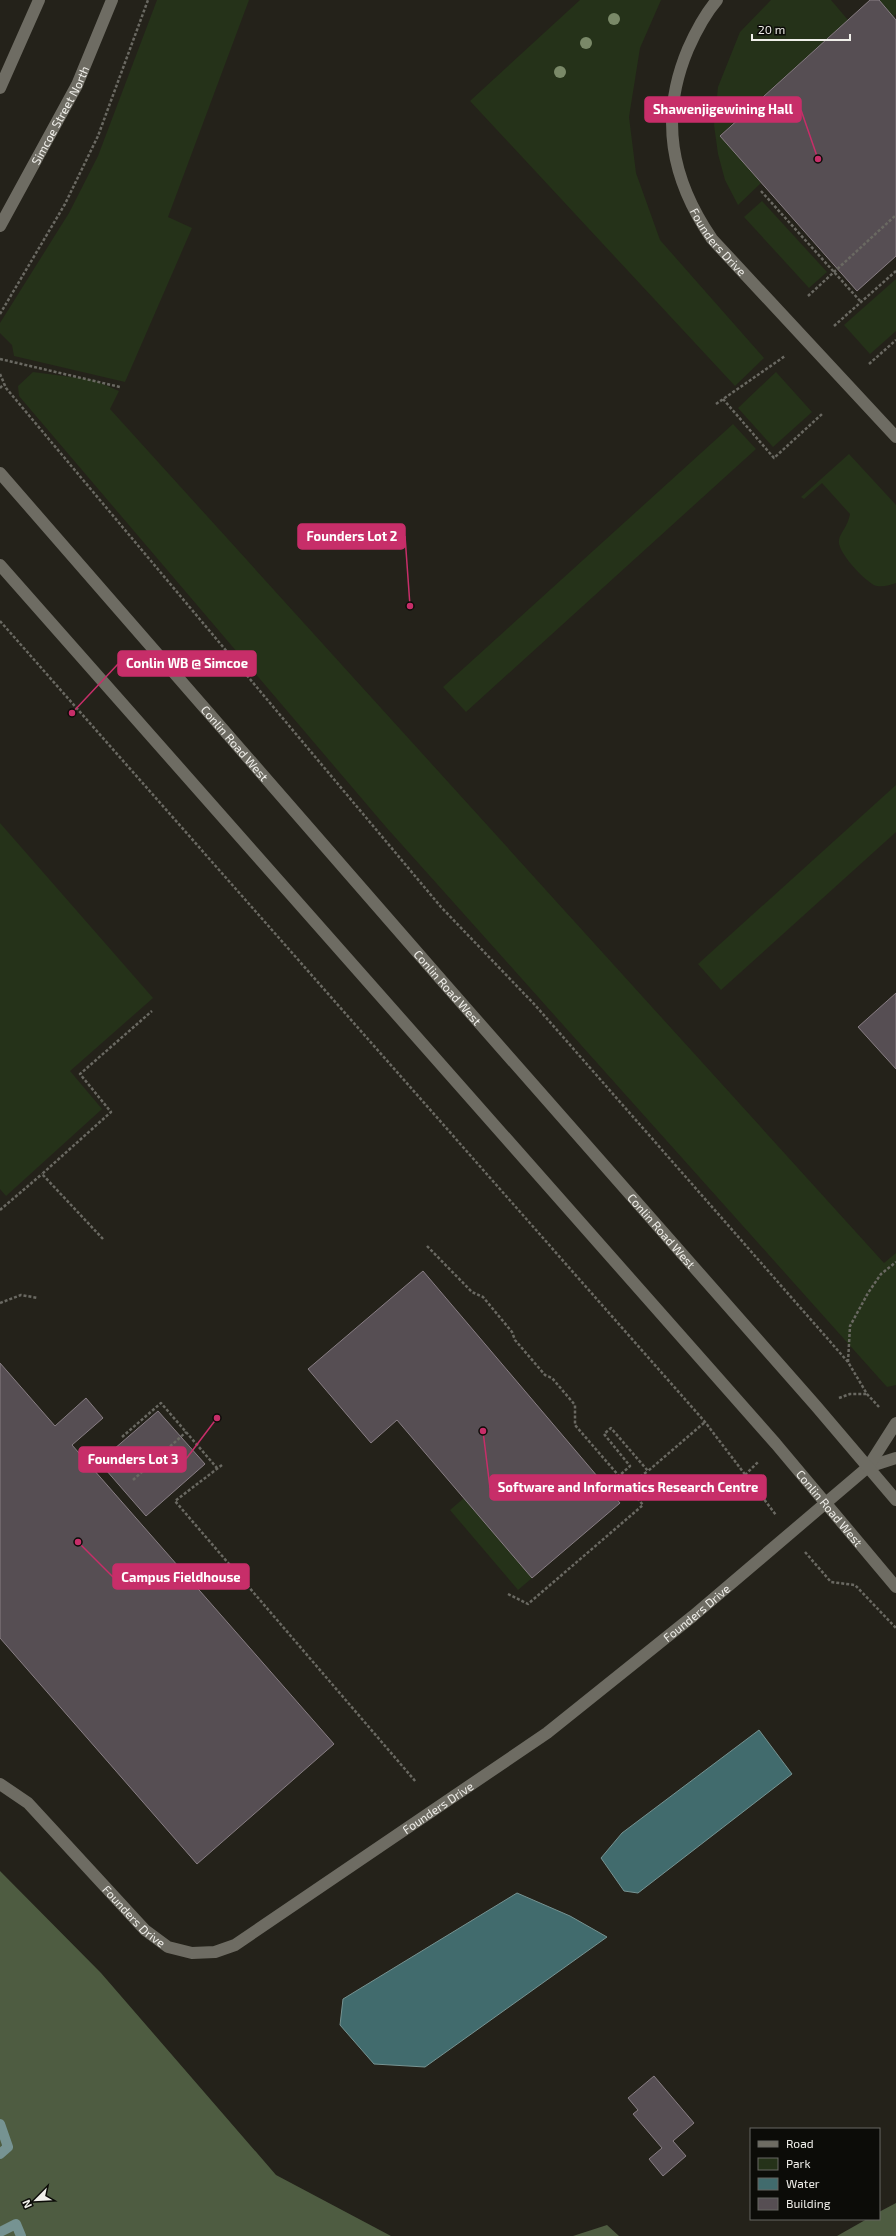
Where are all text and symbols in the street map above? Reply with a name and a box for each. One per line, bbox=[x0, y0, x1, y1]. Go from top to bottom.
scale bar bbox=[752, 16, 850, 42]
text: 20 m bbox=[758, 22, 785, 36]
street label: Simcoe Street North bbox=[28, 64, 91, 167]
callout: Shawenjigewining Hall bbox=[645, 97, 801, 122]
text: Shawenjigewining Hall bbox=[653, 101, 794, 117]
street label: Founders Drive bbox=[688, 206, 749, 278]
callout: Founders Lot 2 bbox=[298, 524, 405, 549]
text: Founders Lot 2 bbox=[307, 528, 397, 544]
callout: Conlin WB @ Simcoe bbox=[118, 651, 256, 676]
text: Conlin WB @ Simcoe bbox=[126, 655, 248, 671]
street label: Conlin Road West bbox=[198, 702, 272, 784]
street label: Conlin Road West bbox=[411, 947, 485, 1028]
street label: Conlin Road West bbox=[625, 1190, 699, 1271]
callout: Founders Lot 3 bbox=[79, 1447, 186, 1472]
text: Founders Lot 3 bbox=[88, 1451, 178, 1467]
street label: Conlin Road West bbox=[794, 1467, 866, 1549]
callout: Software and Informatics Research Centre bbox=[490, 1475, 766, 1500]
text: Software and Informatics Research Centre bbox=[498, 1479, 758, 1495]
callout: Campus Fieldhouse bbox=[113, 1564, 249, 1589]
text: Campus Fieldhouse bbox=[121, 1569, 241, 1585]
street label: Founders Drive bbox=[660, 1581, 732, 1644]
street label: Founders Drive bbox=[400, 1778, 476, 1836]
street label: Founders Drive bbox=[100, 1882, 168, 1950]
legend bbox=[750, 2128, 880, 2220]
text: Road bbox=[786, 2136, 814, 2150]
text: Park bbox=[786, 2156, 811, 2170]
text: Water bbox=[786, 2176, 820, 2190]
north arrow bbox=[16, 2180, 56, 2220]
text: Building bbox=[786, 2196, 831, 2210]
text: N bbox=[19, 2198, 34, 2211]

